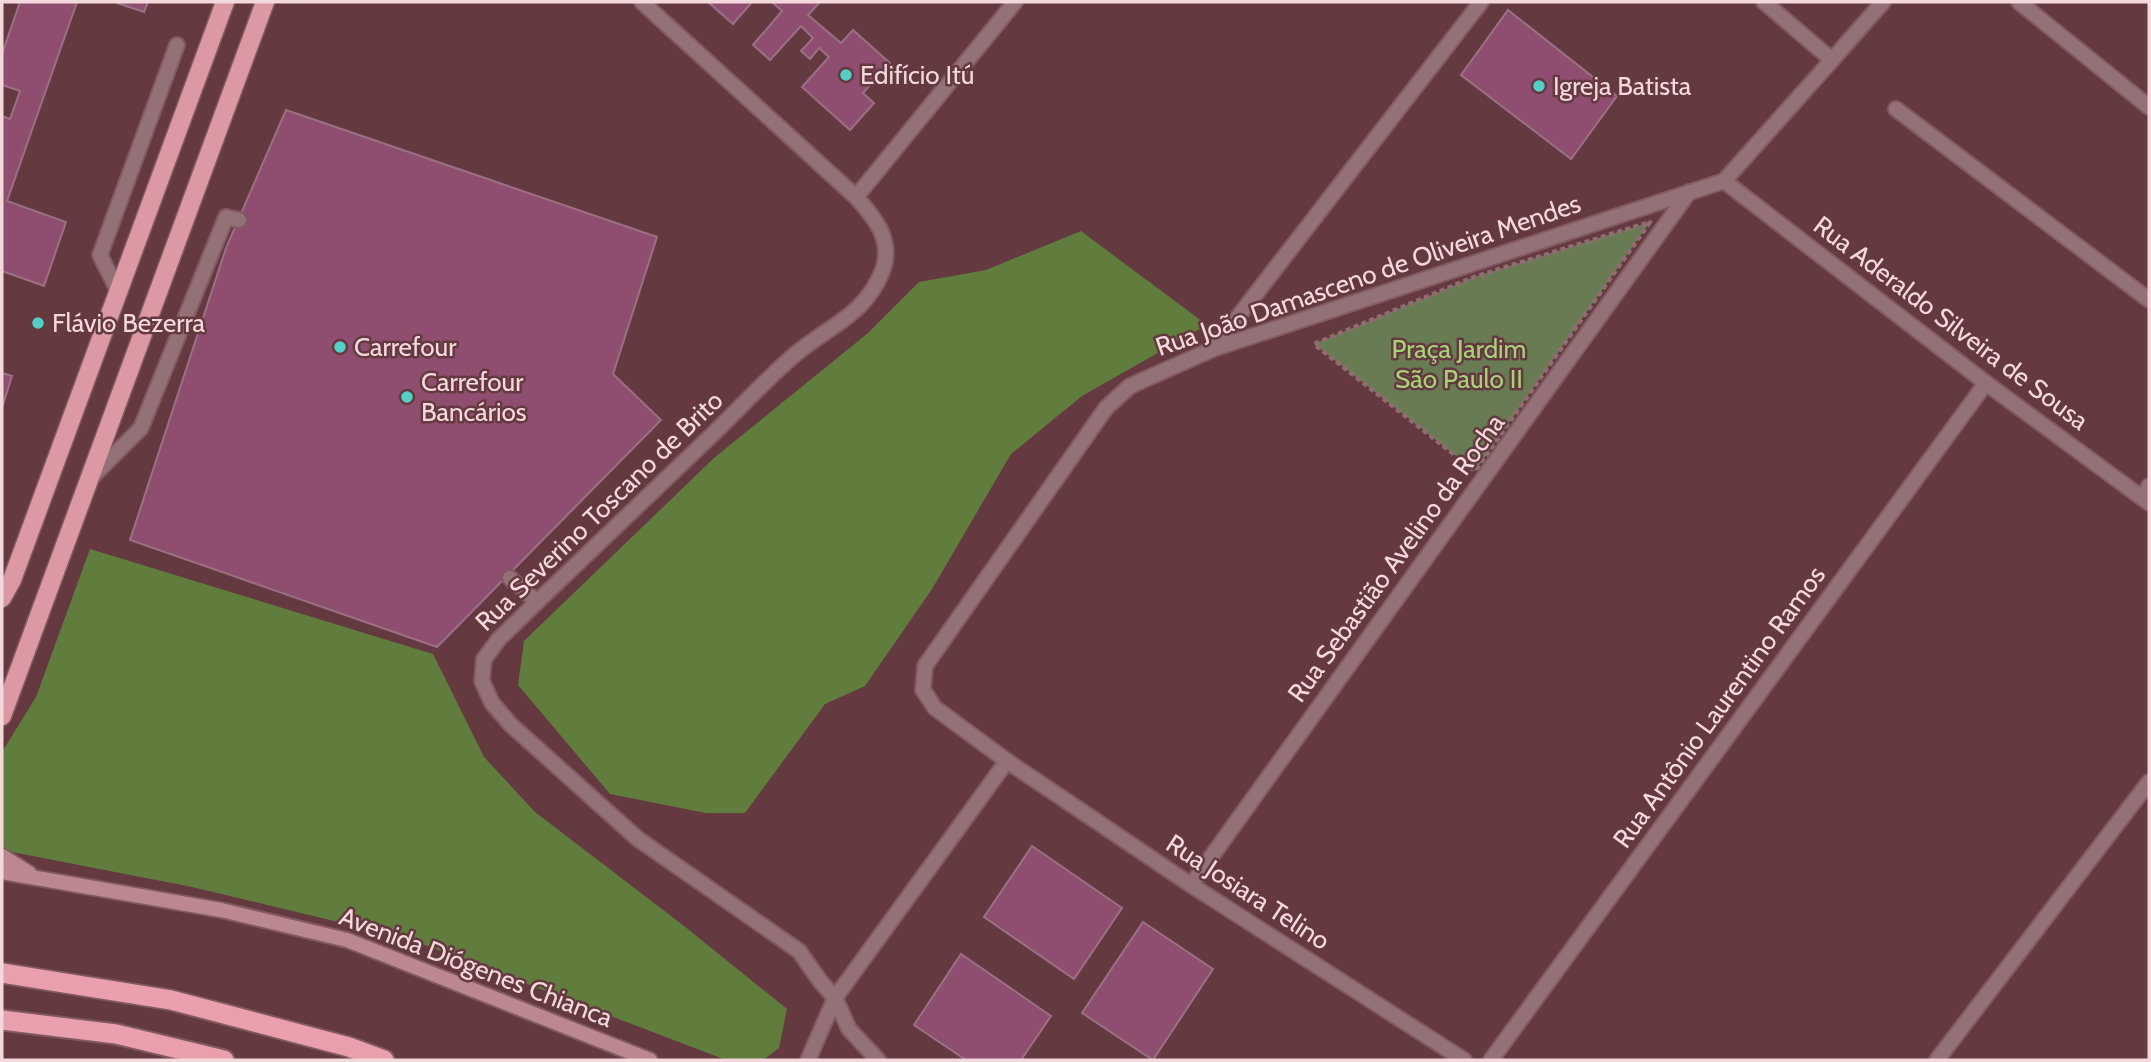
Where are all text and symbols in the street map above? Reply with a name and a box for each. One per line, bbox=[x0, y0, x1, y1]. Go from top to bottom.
place label: Edifício Itú bbox=[860, 59, 974, 91]
marker: Edifício Itú bbox=[838, 67, 854, 83]
place label: Igreja Batista bbox=[1553, 70, 1692, 102]
marker: Igreja Batista bbox=[1531, 78, 1547, 94]
street label: Rua João Damasceno de Oliveira Mendes bbox=[1151, 187, 1585, 363]
street label: Rua Aderaldo Silveira de Sousa bbox=[1807, 209, 2095, 437]
place label: Flávio Bezerra bbox=[52, 307, 206, 339]
marker: Flávio Bezerra bbox=[30, 315, 46, 331]
place label: Carrefour bbox=[354, 331, 457, 363]
park label: Praça Jardim São Paulo II bbox=[1392, 333, 1526, 395]
marker: Carrefour bbox=[332, 339, 348, 355]
place label: Carrefour Bancários bbox=[421, 366, 527, 428]
street label: Rua Severino Toscano de Brito bbox=[469, 384, 729, 638]
marker: Carrefour Bancários bbox=[399, 389, 415, 405]
street label: Rua Sebastião Avelino da Rocha bbox=[1281, 407, 1512, 708]
street label: Rua Antônio Laurentino Ramos bbox=[1606, 560, 1832, 854]
street label: Rua Josiara Telino bbox=[1160, 827, 1336, 957]
street label: Avenida Diógenes Chianca bbox=[335, 900, 618, 1034]

